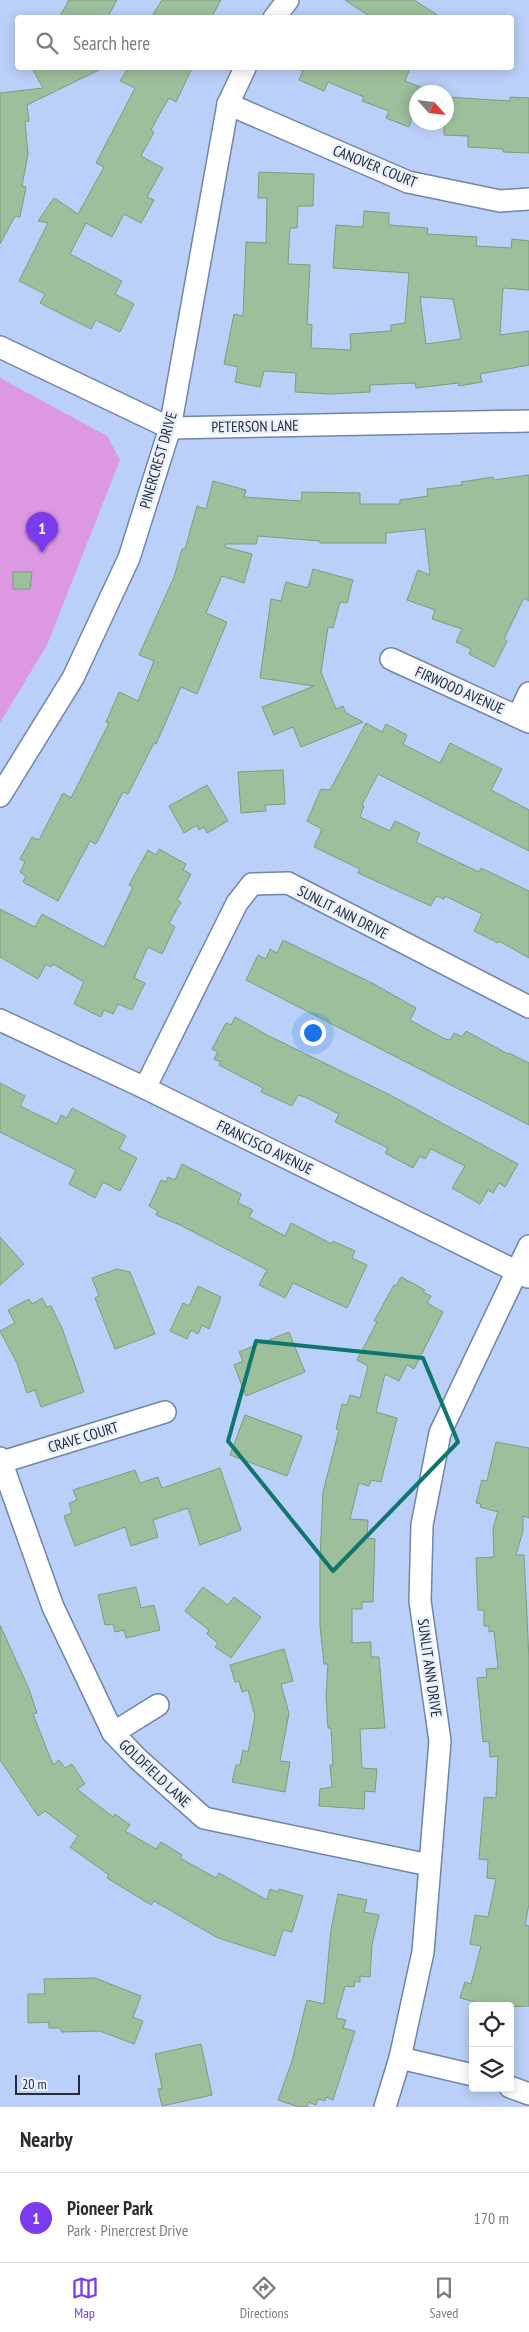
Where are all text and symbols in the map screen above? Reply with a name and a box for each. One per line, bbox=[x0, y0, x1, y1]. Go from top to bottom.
search box bbox=[15, 15, 514, 70]
icon: search bbox=[33, 29, 61, 57]
text: Search here bbox=[73, 31, 150, 55]
north arrow bbox=[409, 85, 454, 130]
street label: CANOVER COURT bbox=[330, 141, 420, 192]
street label: PINERCREST DRIVE bbox=[135, 409, 181, 511]
street label: PETERSON LANE bbox=[211, 416, 299, 436]
pin: 1 bbox=[26, 512, 58, 553]
street label: FIRWOOD AVENUE bbox=[412, 662, 508, 718]
street label: SUNLIT ANN DRIVE bbox=[294, 881, 392, 943]
your location bbox=[300, 1020, 326, 1046]
street label: FRANCISCO AVENUE bbox=[214, 1115, 316, 1179]
street label: CRAVE COURT bbox=[46, 1417, 121, 1457]
street label: SUNLIT ANN DRIVE bbox=[414, 1617, 446, 1719]
street label: GOLDFIELD LANE bbox=[115, 1735, 195, 1811]
map controls bbox=[469, 2002, 514, 2092]
button: locate bbox=[469, 2002, 514, 2047]
button: layers bbox=[469, 2047, 514, 2092]
scale bar bbox=[15, 2072, 80, 2095]
text: 20 m bbox=[22, 2075, 47, 2093]
text: Nearby bbox=[20, 2126, 73, 2153]
text: Pioneer Park bbox=[67, 2196, 153, 2220]
text: 1 bbox=[32, 2208, 40, 2228]
text: 170 m bbox=[474, 2208, 509, 2228]
text: Park · Pinercrest Drive bbox=[67, 2220, 188, 2240]
tab: Map bbox=[71, 2274, 99, 2322]
tab: Directions bbox=[240, 2274, 288, 2322]
tab: Saved bbox=[430, 2274, 458, 2322]

